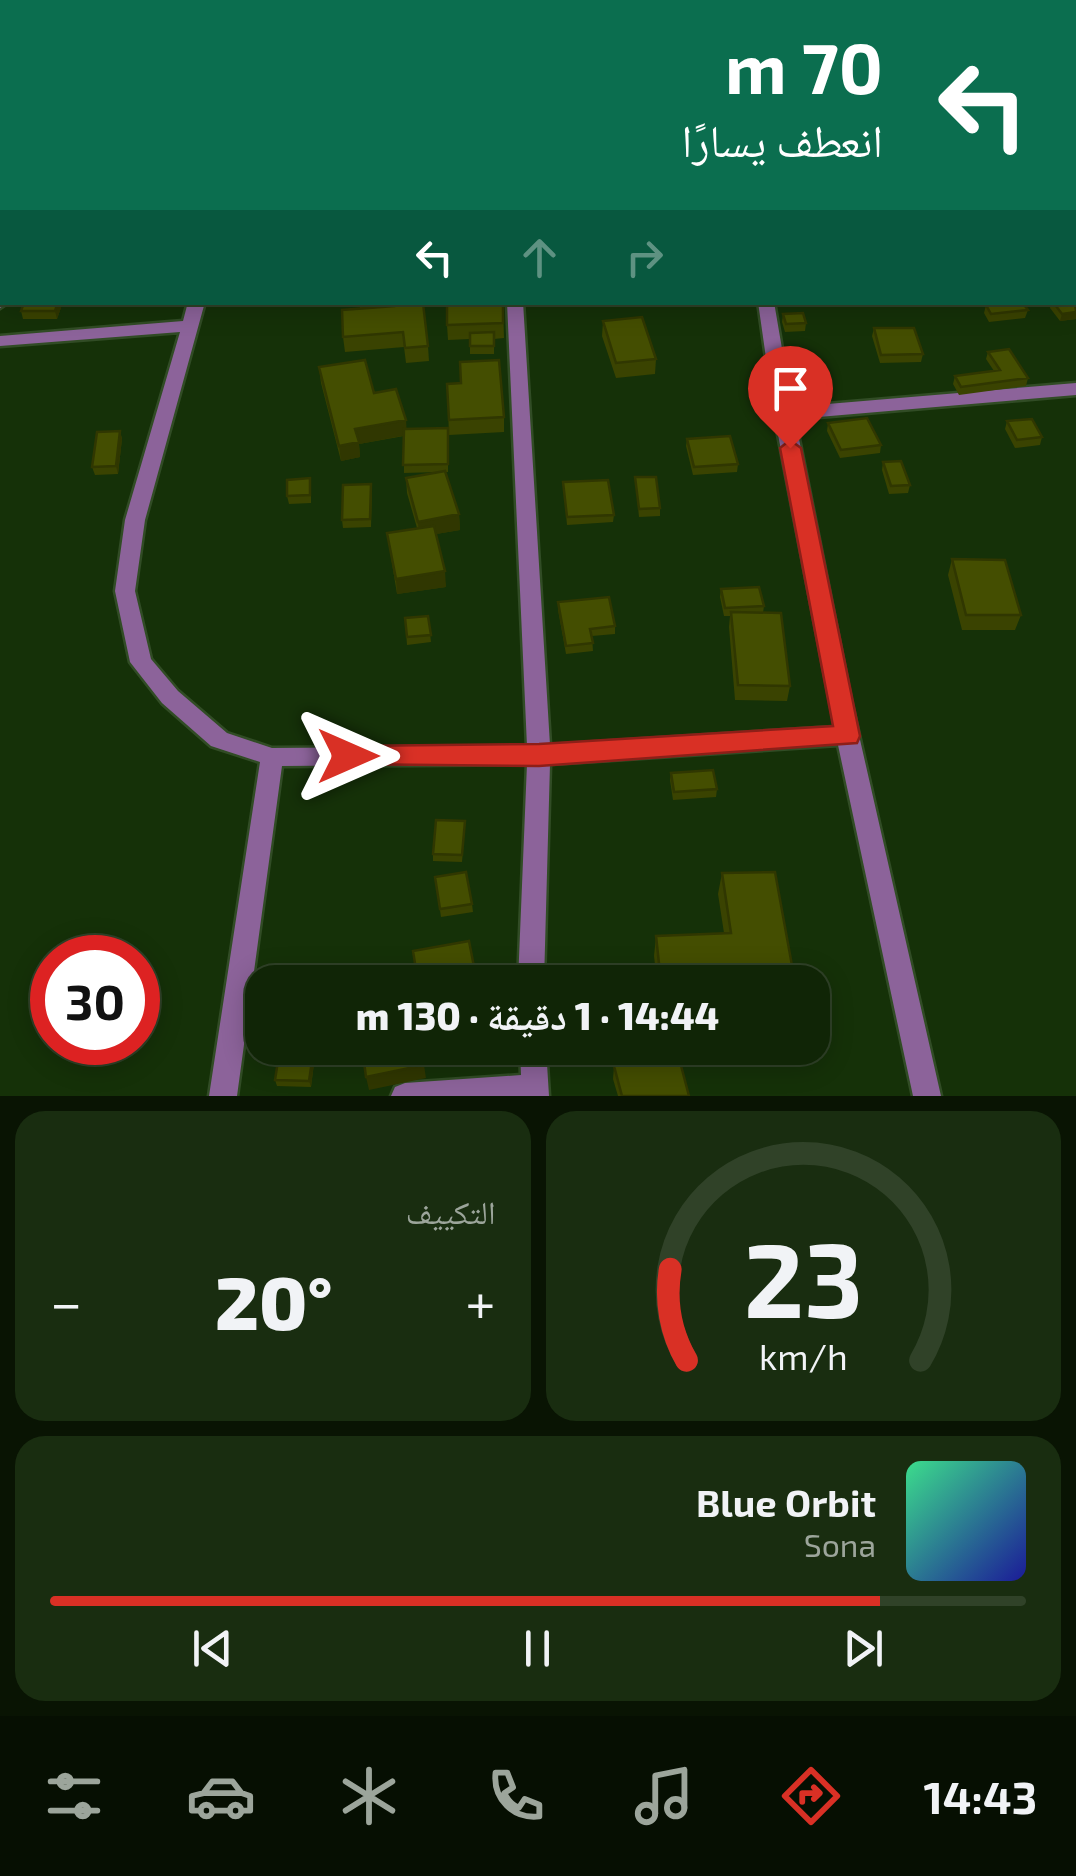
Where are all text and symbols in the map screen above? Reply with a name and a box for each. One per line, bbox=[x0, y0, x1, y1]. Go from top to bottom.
text: 70 m bbox=[725, 24, 883, 108]
icon: left bbox=[918, 40, 1048, 170]
text: انعطف يسارًا bbox=[681, 112, 883, 166]
icon: left bbox=[407, 230, 462, 285]
icon: ahead bbox=[512, 230, 567, 285]
icon: right bbox=[617, 230, 672, 285]
pin bbox=[748, 346, 833, 449]
icon: arrive bbox=[763, 361, 818, 416]
position arrow bbox=[296, 704, 400, 808]
speed limit sign: 30 bbox=[30, 935, 160, 1065]
text: 14:44 · 1 دقيقة · 130 m bbox=[356, 992, 719, 1038]
text: التكييف bbox=[406, 1192, 496, 1230]
text: 23 bbox=[744, 1214, 863, 1339]
text: 20° bbox=[215, 1255, 333, 1345]
text: − bbox=[50, 1268, 82, 1334]
text: + bbox=[465, 1268, 495, 1334]
text: km/h bbox=[759, 1334, 848, 1377]
text: Blue Orbit bbox=[696, 1479, 876, 1525]
text: Sona bbox=[804, 1525, 876, 1563]
icon: previous bbox=[185, 1621, 240, 1676]
icon: pause bbox=[510, 1621, 565, 1676]
icon: next bbox=[836, 1621, 891, 1676]
icon: filters bbox=[39, 1761, 109, 1831]
icon: car bbox=[186, 1761, 256, 1831]
icon: climate bbox=[334, 1761, 404, 1831]
icon: phone bbox=[481, 1761, 551, 1831]
icon: music bbox=[629, 1761, 699, 1831]
icon: directions bbox=[776, 1761, 846, 1831]
text: 14:43 bbox=[923, 1769, 1037, 1823]

